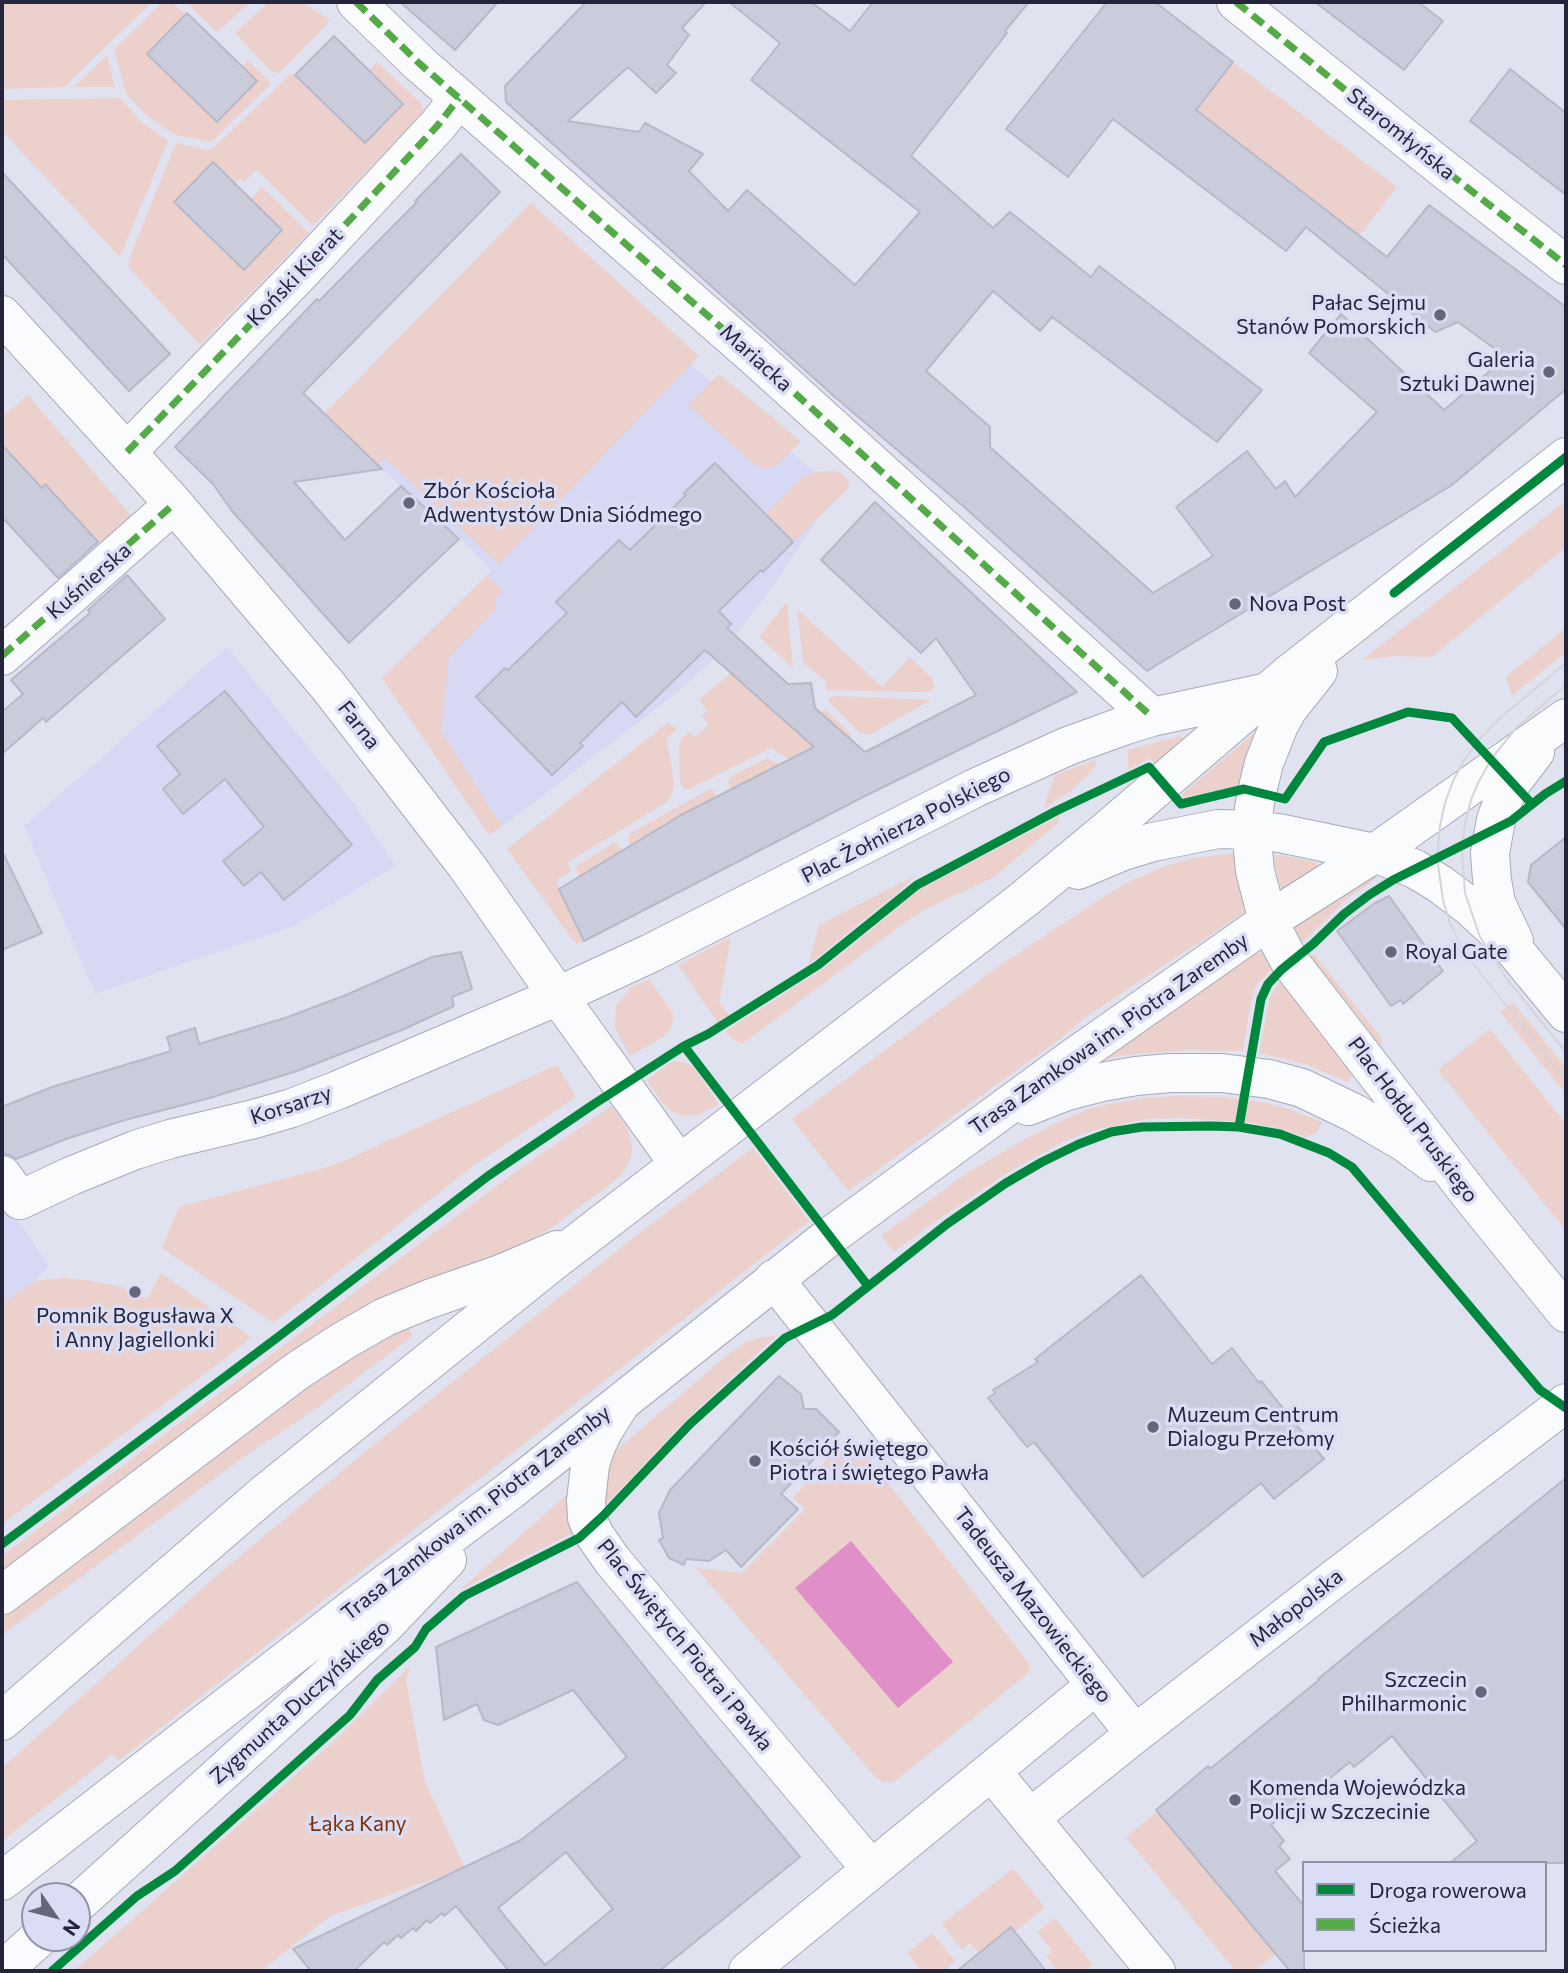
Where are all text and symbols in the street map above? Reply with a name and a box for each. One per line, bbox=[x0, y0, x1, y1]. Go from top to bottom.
street label: Staromłyńska bbox=[1342, 83, 1460, 185]
street label: Koński Kierat bbox=[242, 223, 348, 331]
place label: Pałac Sejmu Stanów Pomorskich bbox=[1236, 290, 1426, 340]
marker: Pałac Sejmu Stanów Pomorskich bbox=[1432, 307, 1448, 323]
street label: Mariacka bbox=[715, 319, 797, 397]
place label: Galeria Sztuki Dawnej bbox=[1400, 347, 1535, 397]
marker: Galeria Sztuki Dawnej bbox=[1541, 364, 1557, 380]
place label: Zbór Kościoła Adwentystów Dnia Siódmego bbox=[423, 478, 702, 528]
marker: Zbór Kościoła Adwentystów Dnia Siódmego bbox=[401, 495, 417, 511]
street label: Kuśnierska bbox=[42, 538, 136, 624]
place label: Nova Post bbox=[1249, 591, 1346, 617]
marker: Nova Post bbox=[1227, 596, 1243, 612]
street label: Farna bbox=[332, 696, 386, 754]
street label: Plac Żołnierza Polskiego bbox=[797, 761, 1015, 889]
street label: Trasa Zamkowa im. Piotra Zaremby bbox=[965, 928, 1253, 1140]
place label: Royal Gate bbox=[1405, 939, 1507, 965]
marker: Royal Gate bbox=[1383, 944, 1399, 960]
street label: Plac Hołdu Pruskiego bbox=[1343, 1032, 1483, 1208]
street label: Korsarzy bbox=[247, 1080, 335, 1130]
marker: Pomnik Bogusława X i Anny Jagiellonki bbox=[127, 1284, 143, 1300]
place label: Pomnik Bogusława X i Anny Jagiellonki bbox=[36, 1303, 234, 1353]
street label: Trasa Zamkowa im. Piotra Zaremby bbox=[336, 1400, 616, 1626]
place label: Muzeum Centrum Dialogu Przełomy bbox=[1167, 1402, 1339, 1452]
marker: Muzeum Centrum Dialogu Przełomy bbox=[1145, 1419, 1161, 1435]
place label: Kościół świętego Piotra i świętego Pawła bbox=[769, 1436, 989, 1486]
marker: Kościół świętego Piotra i świętego Pawła bbox=[747, 1453, 763, 1469]
street label: Tadeusza Mazowieckiego bbox=[949, 1502, 1117, 1708]
street label: Plac Świętych Piotra i Pawła bbox=[592, 1534, 778, 1756]
street label: Małopolska bbox=[1244, 1564, 1348, 1652]
street label: Zygmunta Duczyńskiego bbox=[205, 1615, 395, 1789]
place label: Szczecin Philharmonic bbox=[1341, 1667, 1467, 1717]
marker: Szczecin Philharmonic bbox=[1473, 1684, 1489, 1700]
place label: Komenda Wojewódzka Policji w Szczecinie bbox=[1249, 1775, 1466, 1825]
marker: Komenda Wojewódzka Policji w Szczecinie bbox=[1227, 1792, 1243, 1808]
park label: Łąka Kany bbox=[309, 1811, 407, 1837]
legend bbox=[1302, 1861, 1547, 1952]
text: Droga rowerowa bbox=[1369, 1877, 1527, 1902]
north arrow bbox=[21, 1882, 91, 1952]
text: Ścieżka bbox=[1369, 1912, 1441, 1937]
text: N bbox=[58, 1916, 85, 1941]

